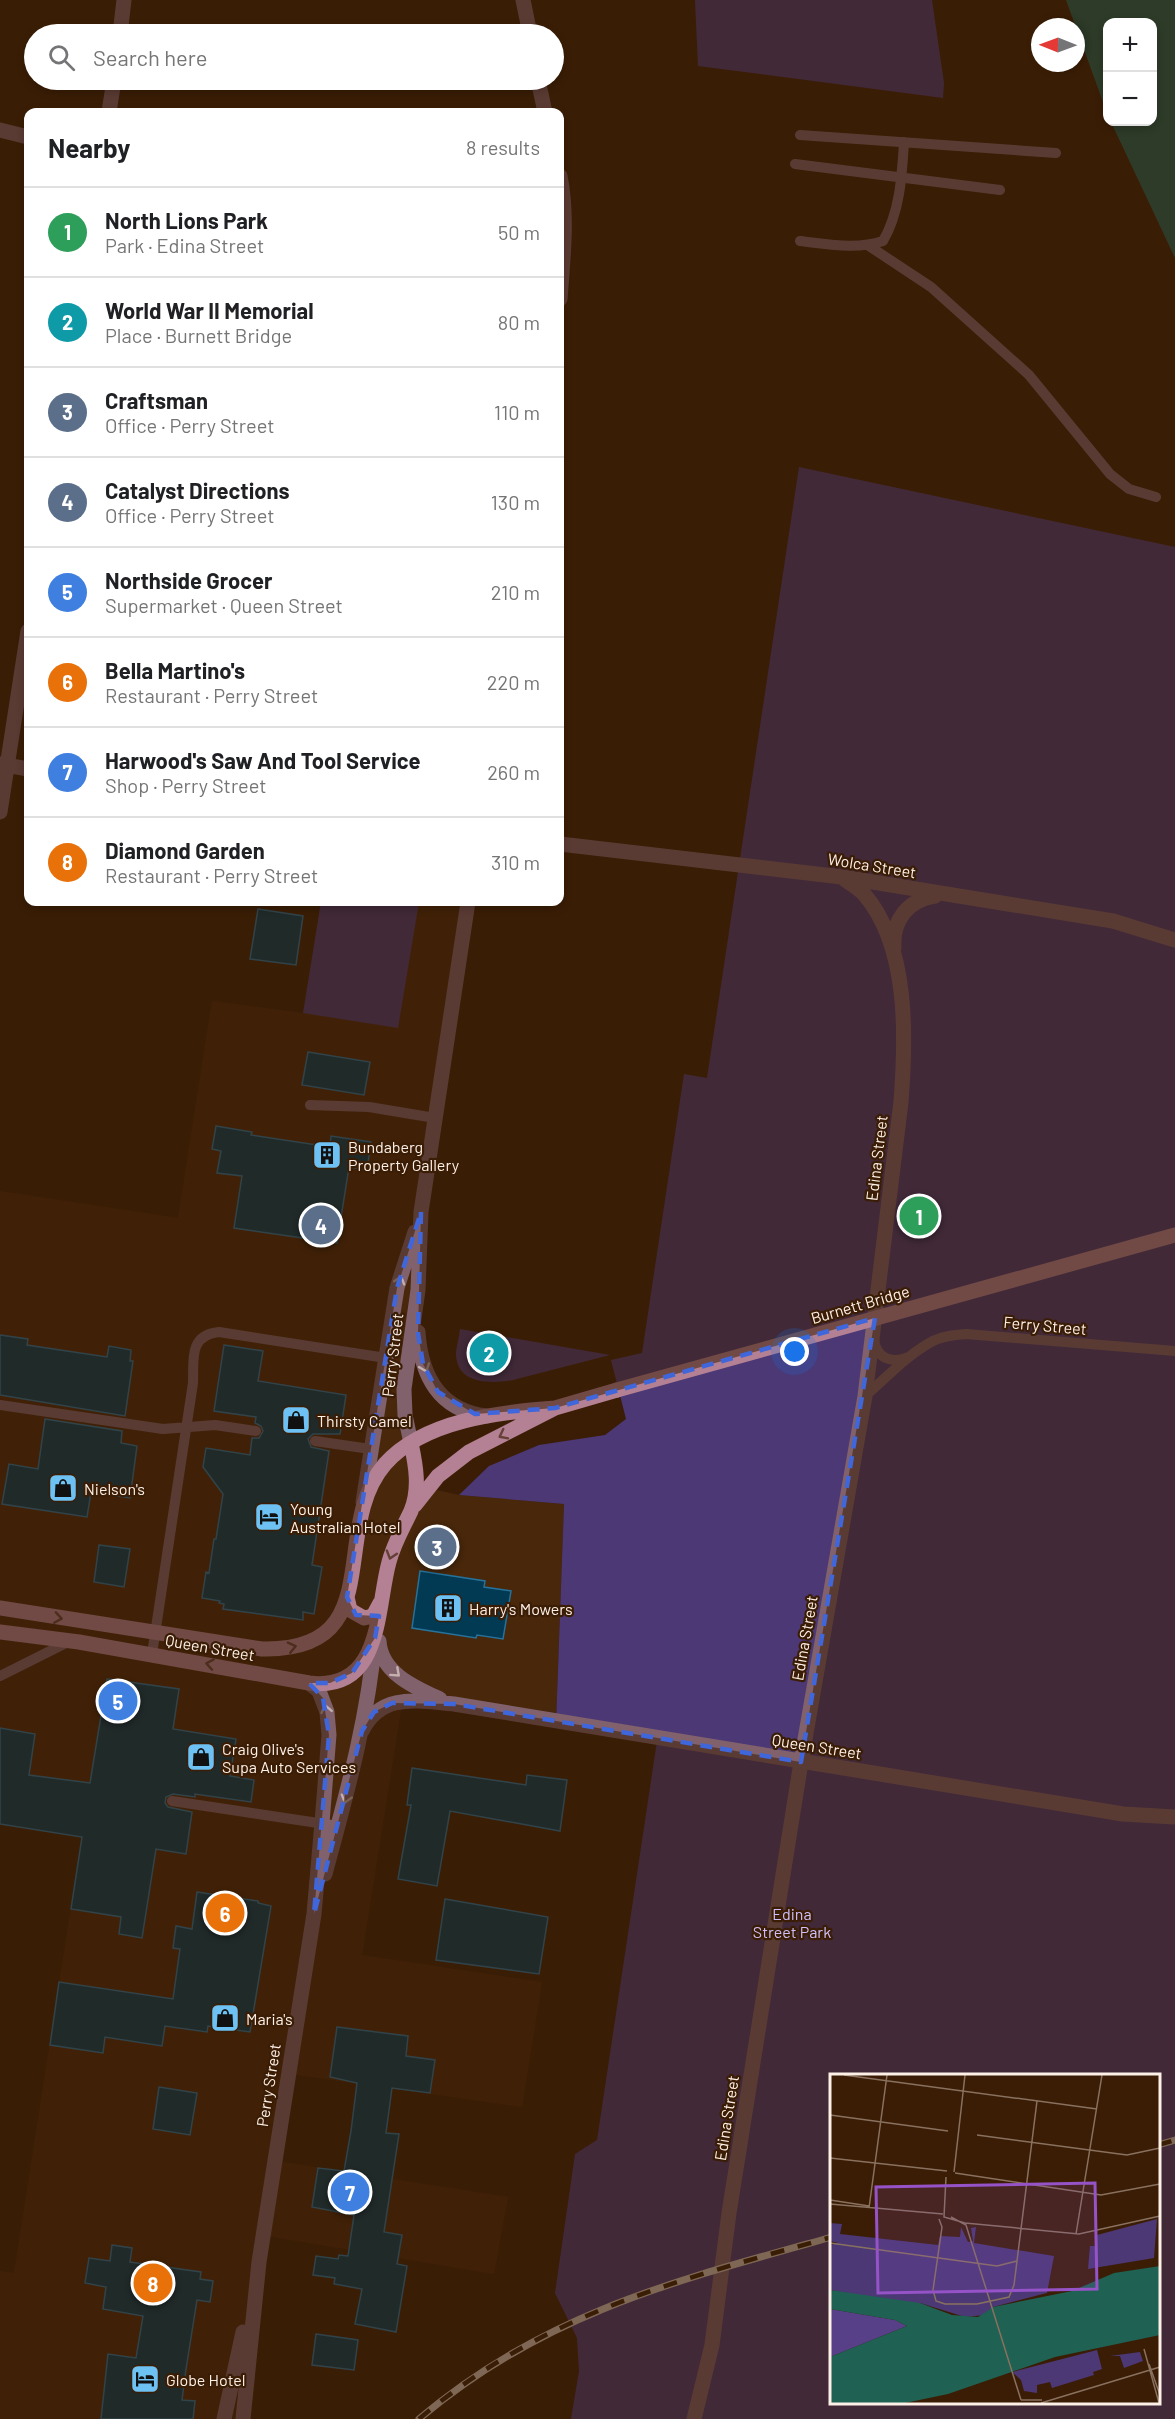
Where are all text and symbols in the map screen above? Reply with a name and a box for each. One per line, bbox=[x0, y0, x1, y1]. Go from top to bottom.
north arrow bbox=[1031, 18, 1085, 72]
map controls bbox=[1103, 18, 1157, 126]
button: + bbox=[1103, 18, 1157, 72]
search box bbox=[24, 24, 564, 90]
icon: search bbox=[45, 41, 78, 74]
text: Search here bbox=[93, 44, 207, 70]
button: − bbox=[1103, 72, 1157, 126]
text: Nearby bbox=[48, 132, 130, 163]
text: 8 results bbox=[466, 135, 540, 159]
text: North Lions Park bbox=[105, 207, 268, 233]
text: 1 bbox=[64, 220, 71, 244]
text: 50 m bbox=[498, 220, 540, 244]
text: Park · Edina Street bbox=[105, 233, 264, 257]
text: World War II Memorial bbox=[105, 297, 314, 323]
text: 2 bbox=[62, 310, 73, 334]
text: 80 m bbox=[498, 310, 540, 334]
text: Place · Burnett Bridge bbox=[105, 323, 292, 347]
text: Craftsman bbox=[105, 387, 208, 413]
text: 3 bbox=[62, 400, 73, 424]
text: 110 m bbox=[494, 400, 540, 424]
text: Office · Perry Street bbox=[105, 413, 275, 437]
text: Catalyst Directions bbox=[105, 477, 290, 503]
text: 4 bbox=[61, 490, 74, 514]
text: 130 m bbox=[491, 490, 540, 514]
text: Office · Perry Street bbox=[105, 503, 275, 527]
text: Northside Grocer bbox=[105, 567, 272, 593]
text: 5 bbox=[62, 580, 73, 604]
text: 210 m bbox=[491, 580, 540, 604]
text: Supermarket · Queen Street bbox=[105, 593, 343, 617]
text: Bella Martino's bbox=[105, 657, 245, 683]
text: 6 bbox=[62, 670, 73, 694]
text: 220 m bbox=[487, 670, 540, 694]
text: Restaurant · Perry Street bbox=[105, 683, 318, 707]
text: Harwood's Saw And Tool Service bbox=[105, 747, 420, 773]
text: 7 bbox=[63, 760, 72, 784]
text: 260 m bbox=[487, 760, 540, 784]
text: Shop · Perry Street bbox=[105, 773, 267, 797]
text: Diamond Garden bbox=[105, 837, 265, 863]
street label: Wolca Street bbox=[827, 849, 917, 881]
text: 8 bbox=[62, 850, 73, 874]
text: 310 m bbox=[491, 850, 540, 874]
text: Restaurant · Perry Street bbox=[105, 863, 318, 887]
street label: Edina Street bbox=[861, 1114, 891, 1202]
place label: Bundaberg Property Gallery bbox=[348, 1137, 460, 1174]
building icon: Bundaberg Property Gallery bbox=[311, 1139, 343, 1171]
pin: 1 bbox=[900, 1194, 938, 1238]
pin: 4 bbox=[302, 1202, 340, 1248]
one-way arrow bbox=[393, 1275, 405, 1286]
street label: Burnett Bridge bbox=[808, 1281, 912, 1327]
street label: Perry Street bbox=[377, 1312, 407, 1398]
street label: Ferry Street bbox=[1003, 1312, 1087, 1338]
pin: 2 bbox=[470, 1330, 508, 1376]
your location bbox=[780, 1337, 809, 1366]
one-way arrow bbox=[417, 1363, 430, 1373]
shop icon: Thirsty Camel bbox=[280, 1404, 312, 1436]
place label: Thirsty Camel bbox=[317, 1411, 412, 1430]
one-way arrow bbox=[498, 1428, 509, 1439]
shop icon: Nielson's bbox=[47, 1472, 79, 1504]
place label: Nielson's bbox=[84, 1479, 145, 1498]
place label: Young Australian Hotel bbox=[290, 1499, 400, 1536]
hotel icon: Young Australian Hotel bbox=[253, 1501, 285, 1533]
pin: 3 bbox=[418, 1524, 456, 1570]
one-way arrow bbox=[386, 1549, 398, 1560]
building icon: Harry's Mowers bbox=[432, 1592, 464, 1624]
street label: Edina Street bbox=[787, 1594, 821, 1682]
place label: Harry's Mowers bbox=[469, 1599, 573, 1618]
one-way arrow bbox=[52, 1611, 62, 1624]
street label: Queen Street bbox=[164, 1630, 256, 1664]
one-way arrow bbox=[287, 1641, 297, 1654]
one-way arrow bbox=[205, 1658, 215, 1671]
one-way arrow bbox=[389, 1666, 400, 1677]
pin: 5 bbox=[98, 1678, 138, 1724]
one-way arrow bbox=[320, 1705, 333, 1715]
street label: Queen Street bbox=[771, 1730, 863, 1762]
place label: Craig Olive's Supa Auto Services bbox=[222, 1739, 356, 1776]
shop icon: Craig Olive's Supa Auto Services bbox=[185, 1741, 217, 1773]
one-way arrow bbox=[340, 1794, 353, 1804]
pin: 6 bbox=[206, 1890, 244, 1936]
park label: Edina Street Park bbox=[753, 1904, 831, 1941]
shop icon: Maria's bbox=[209, 2002, 241, 2034]
place label: Maria's bbox=[246, 2009, 293, 2028]
street label: Perry Street bbox=[252, 2042, 284, 2128]
street label: Edina Street bbox=[710, 2074, 742, 2162]
inset map bbox=[830, 2074, 1160, 2404]
pin: 7 bbox=[330, 2170, 370, 2214]
pin: 8 bbox=[134, 2260, 172, 2306]
hotel icon: Globe Hotel bbox=[129, 2363, 161, 2395]
place label: Globe Hotel bbox=[166, 2370, 245, 2389]

